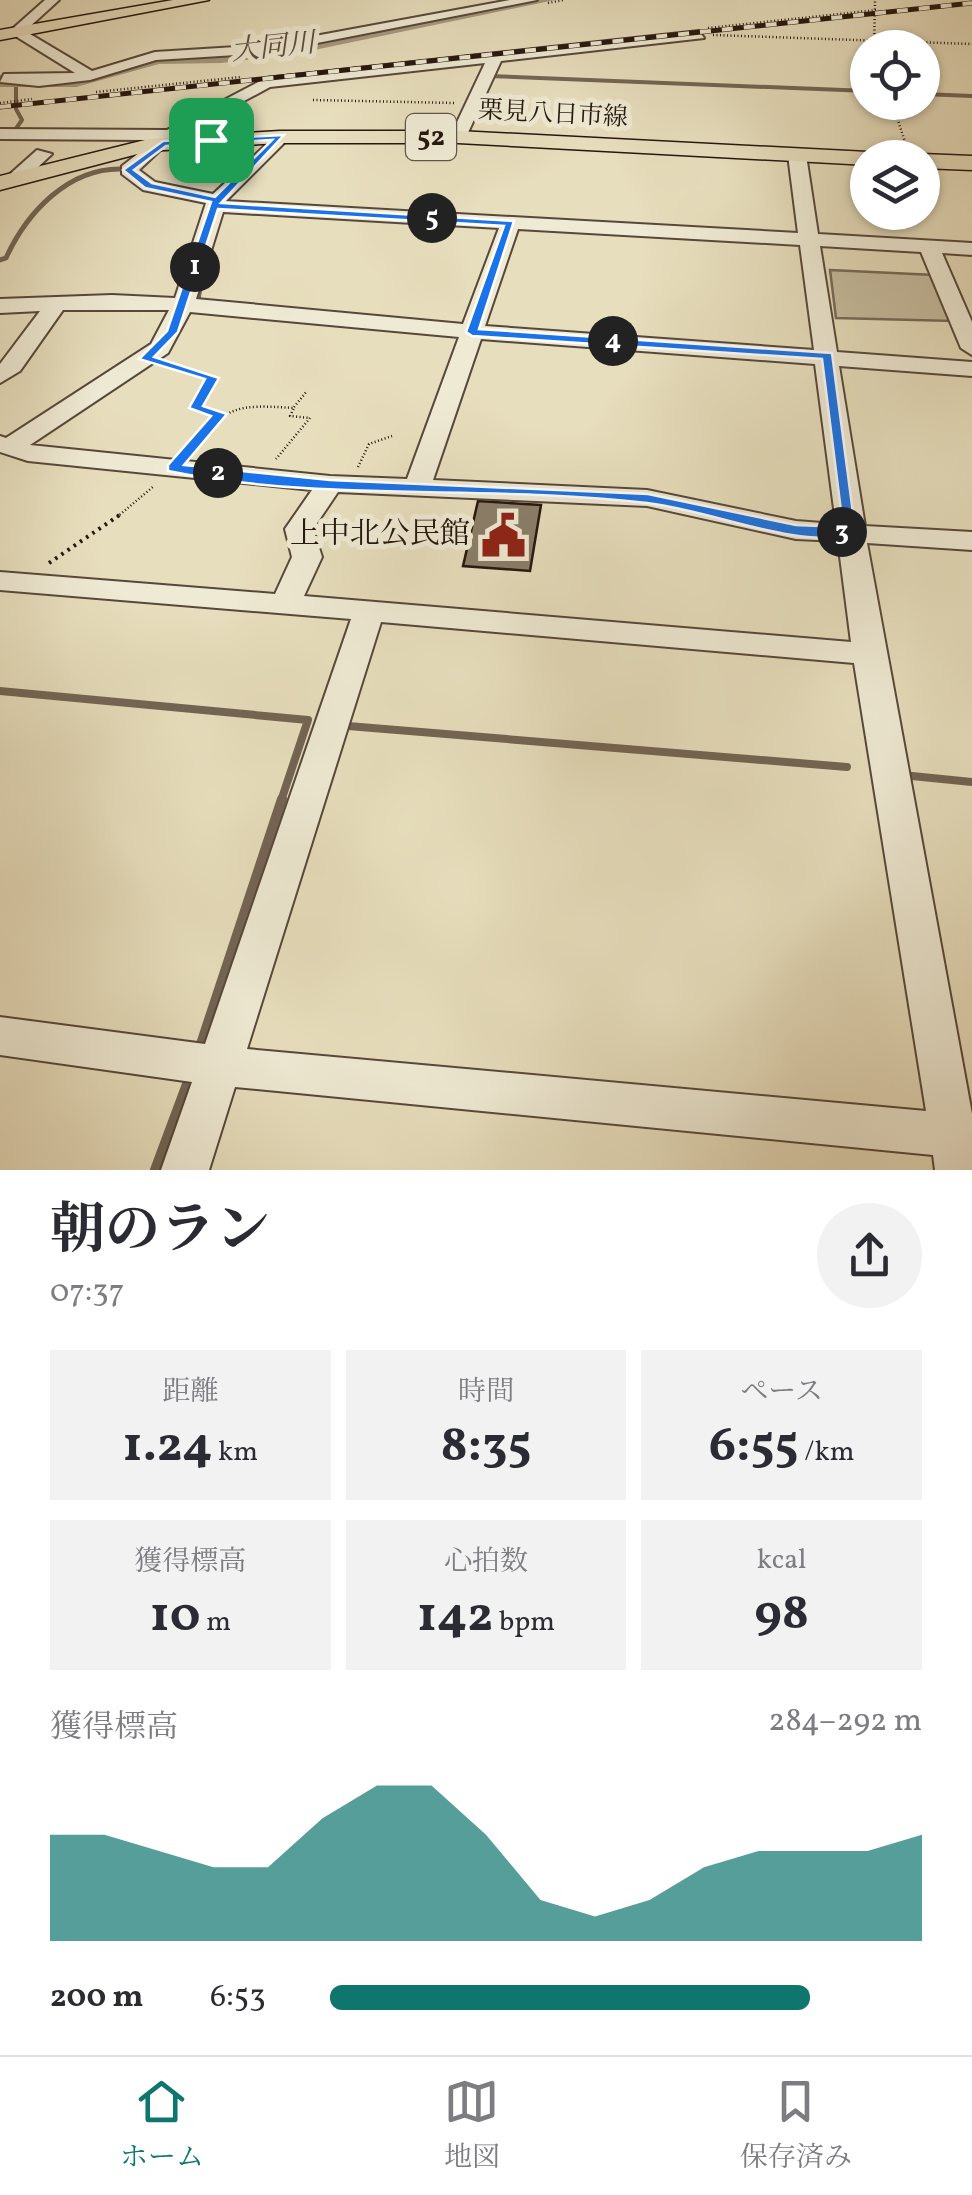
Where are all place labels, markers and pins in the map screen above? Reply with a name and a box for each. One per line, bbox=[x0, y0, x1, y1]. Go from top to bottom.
pin bbox=[169, 98, 254, 183]
pin: 5 bbox=[407, 193, 457, 243]
pin: 1 bbox=[170, 242, 220, 292]
pin: 4 bbox=[588, 316, 638, 366]
pin: 2 bbox=[193, 448, 243, 498]
pin: 3 bbox=[817, 507, 867, 557]
public building icon: 上中北公民館 bbox=[479, 511, 527, 559]
place label: 上中北公民館 bbox=[290, 514, 470, 556]

